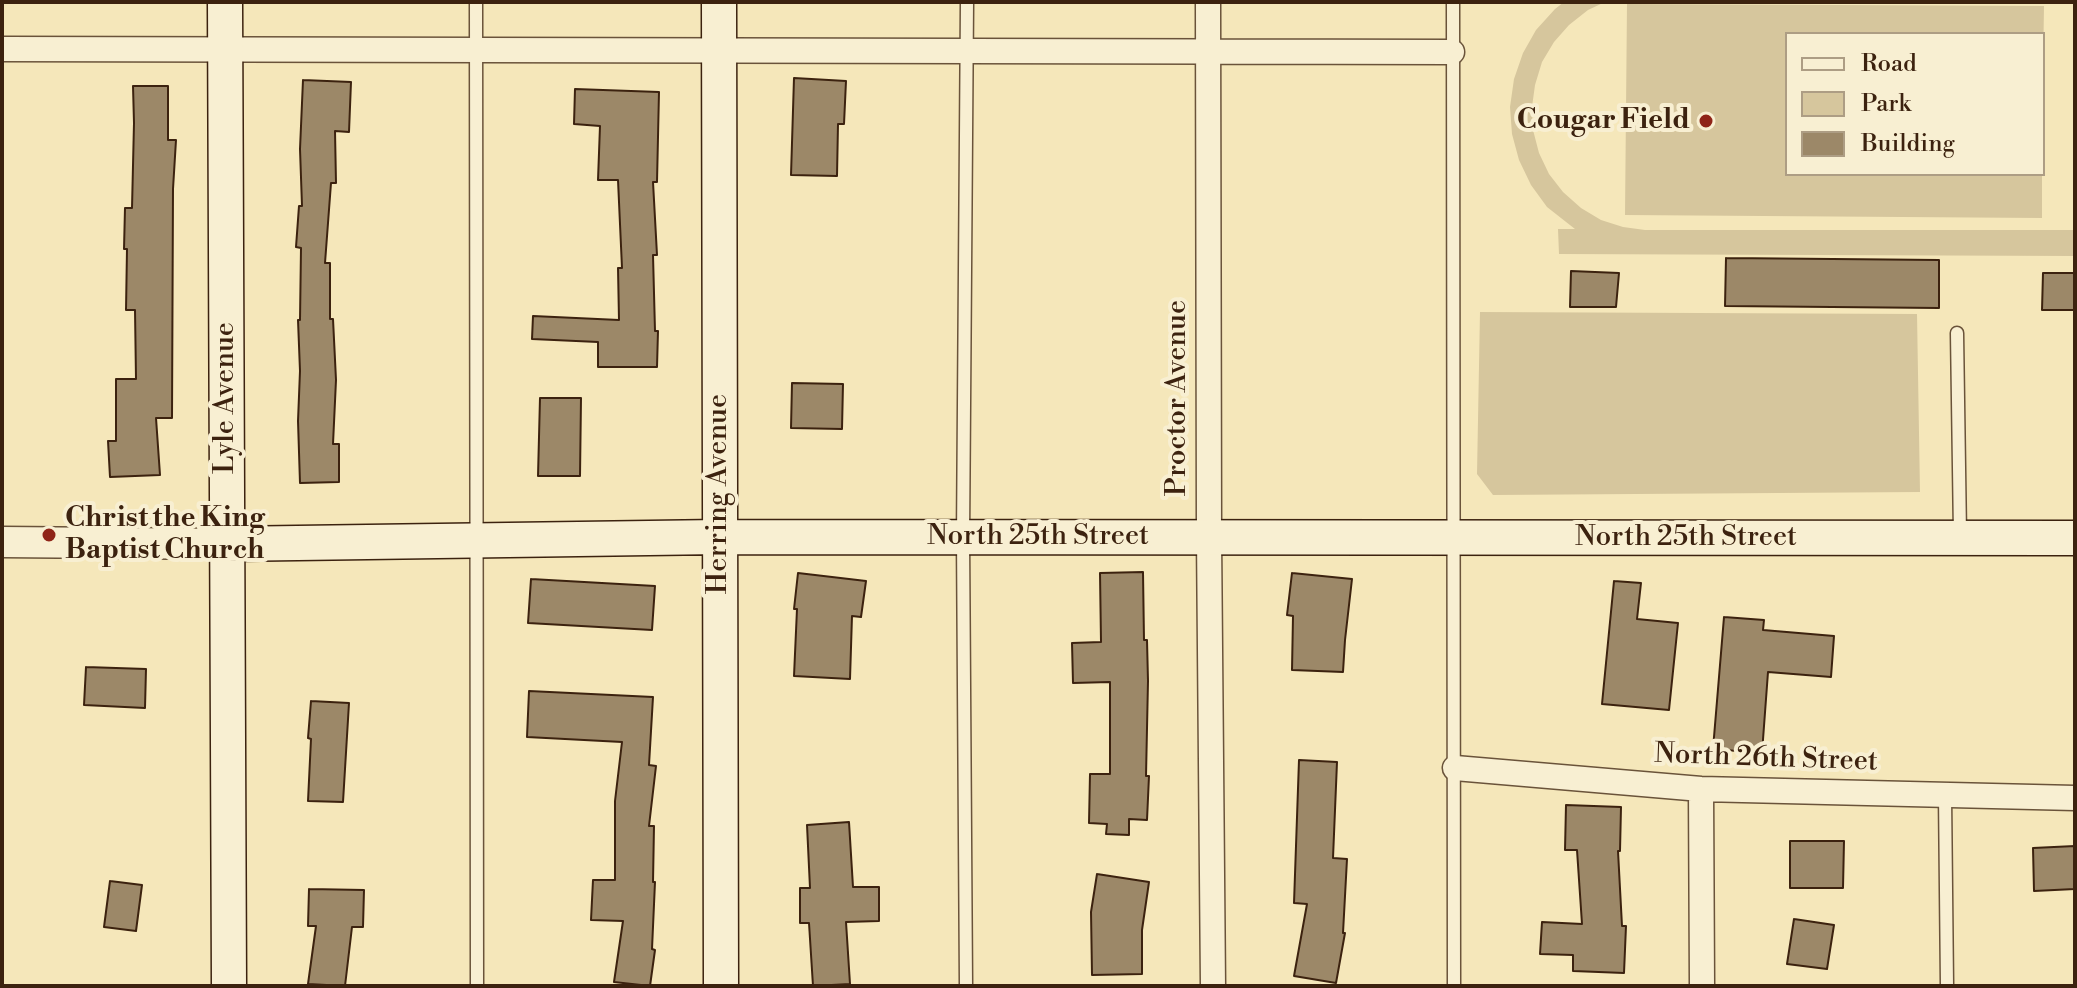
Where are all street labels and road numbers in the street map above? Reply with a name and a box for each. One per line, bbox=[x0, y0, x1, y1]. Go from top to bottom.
street label: Proctor Avenue bbox=[1161, 300, 1195, 496]
street label: Lyle Avenue bbox=[209, 322, 243, 474]
street label: Herring Avenue bbox=[702, 394, 736, 594]
street label: North 25th Street bbox=[927, 520, 1149, 554]
street label: North 25th Street bbox=[1575, 521, 1797, 555]
street label: North 26th Street bbox=[1654, 738, 1878, 780]

